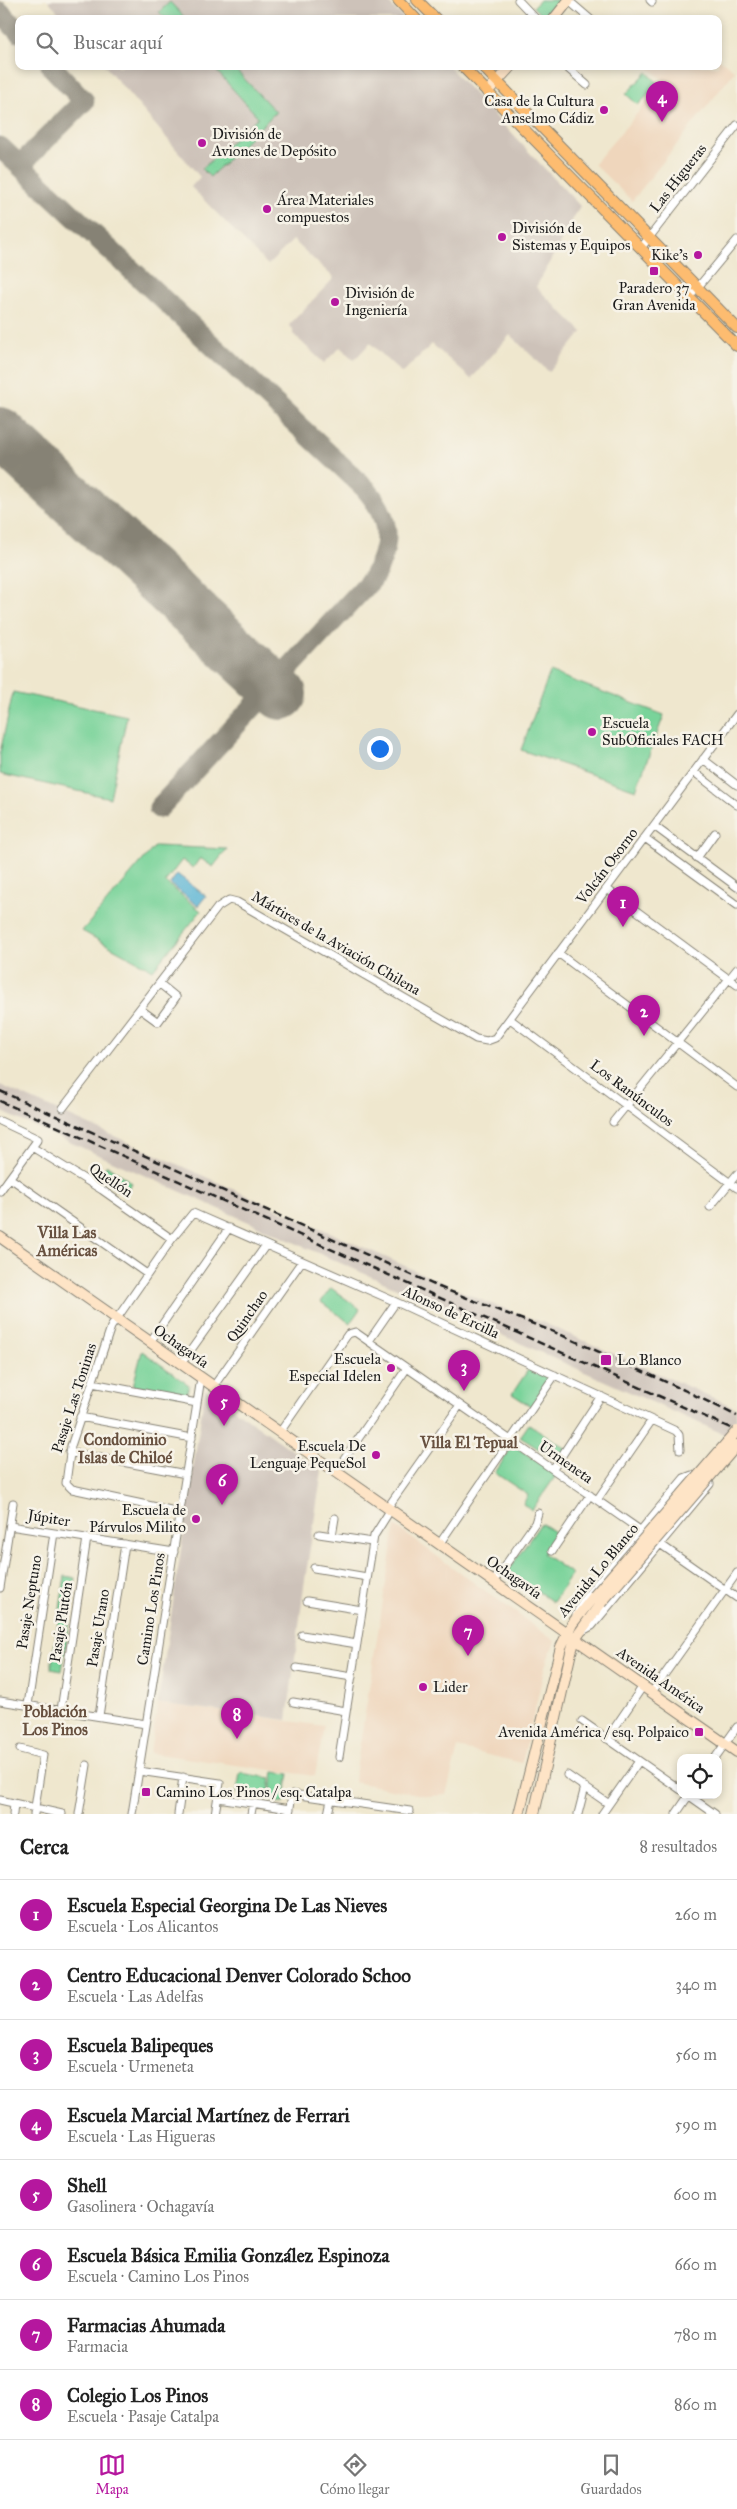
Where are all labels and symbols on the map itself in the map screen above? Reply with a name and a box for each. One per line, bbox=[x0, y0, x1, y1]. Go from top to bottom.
pin: 4 bbox=[646, 81, 678, 122]
place label: Casa de la Cultura Anselmo Cádiz bbox=[484, 92, 595, 127]
marker: Casa de la Cultura Anselmo Cádiz bbox=[598, 104, 610, 116]
place label: División de Aviones de Depósito bbox=[211, 125, 337, 160]
marker: División de Aviones de Depósito bbox=[196, 137, 208, 149]
street label: Las Higueras bbox=[646, 140, 710, 216]
place label: Área Materiales compuestos bbox=[276, 190, 374, 226]
marker: Área Materiales compuestos bbox=[261, 203, 273, 215]
place label: División de Sistemas y Equipos bbox=[512, 219, 630, 255]
marker: División de Sistemas y Equipos bbox=[496, 231, 508, 243]
place label: Kike's bbox=[651, 246, 688, 264]
marker: Kike's bbox=[692, 249, 704, 261]
marker: Paradero 37 Gran Avenida bbox=[648, 265, 660, 277]
place label: Paradero 37 Gran Avenida bbox=[612, 279, 696, 314]
place label: División de Ingeniería bbox=[345, 284, 415, 319]
marker: División de Ingeniería bbox=[329, 296, 341, 308]
place label: Escuela SubOficiales FACH bbox=[602, 714, 724, 749]
marker: Escuela SubOficiales FACH bbox=[586, 726, 598, 738]
your location bbox=[367, 736, 393, 762]
street label: Volcán Osorno bbox=[572, 824, 642, 909]
pin: 1 bbox=[607, 886, 639, 927]
street label: Mártires de la Aviación Chilena bbox=[248, 887, 424, 999]
pin: 2 bbox=[628, 995, 660, 1036]
street label: Los Ranúnculos bbox=[587, 1056, 677, 1130]
street label: Quellón bbox=[86, 1159, 136, 1201]
district label: Villa Las Américas bbox=[36, 1223, 97, 1260]
street label: Alonso de Ercilla bbox=[399, 1281, 503, 1343]
street label: Quinchao bbox=[223, 1286, 272, 1346]
street label: Ochagavía bbox=[150, 1320, 213, 1372]
street label: Pasaje Las Toninas bbox=[48, 1341, 100, 1455]
place label: Escuela Especial Idelen bbox=[289, 1350, 382, 1385]
pin: 3 bbox=[448, 1350, 480, 1391]
place label: Lo Blanco bbox=[617, 1351, 682, 1369]
marker: Lo Blanco bbox=[599, 1353, 613, 1367]
marker: Escuela Especial Idelen bbox=[385, 1362, 397, 1374]
pin: 5 bbox=[208, 1385, 240, 1426]
district label: Condominio Islas de Chiloé bbox=[78, 1430, 173, 1467]
district label: Villa El Tepual bbox=[419, 1433, 518, 1453]
place label: Escuela De Lenguaje PequeSol bbox=[250, 1437, 367, 1473]
street label: Urmeneta bbox=[535, 1437, 597, 1488]
marker: Escuela De Lenguaje PequeSol bbox=[370, 1449, 382, 1461]
pin: 6 bbox=[206, 1464, 238, 1505]
place label: Escuela de Párvulos Milito bbox=[89, 1501, 186, 1536]
street label: Júpiter bbox=[24, 1505, 72, 1531]
marker: Escuela de Párvulos Milito bbox=[190, 1513, 202, 1525]
street label: Avenida Lo Blanco bbox=[553, 1519, 643, 1621]
street label: Camino Los Pinos bbox=[133, 1551, 169, 1667]
street label: Ochagavía bbox=[483, 1551, 546, 1603]
street label: Pasaje Neptuno bbox=[13, 1553, 45, 1650]
street label: Pasaje Plutón bbox=[46, 1580, 76, 1664]
street label: Pasaje Urano bbox=[83, 1587, 113, 1668]
pin: 7 bbox=[452, 1615, 484, 1656]
street label: Avenida América bbox=[613, 1642, 709, 1717]
place label: Lider bbox=[433, 1678, 468, 1696]
marker: Lider bbox=[417, 1681, 429, 1693]
pin: 8 bbox=[221, 1698, 253, 1739]
district label: Población Los Pinos bbox=[22, 1702, 88, 1739]
place label: Avenida América / esq. Polpaico bbox=[497, 1723, 689, 1742]
marker: Avenida América / esq. Polpaico bbox=[693, 1726, 705, 1738]
place label: Camino Los Pinos / esq. Catalpa bbox=[156, 1783, 352, 1802]
marker: Camino Los Pinos / esq. Catalpa bbox=[140, 1786, 152, 1798]

